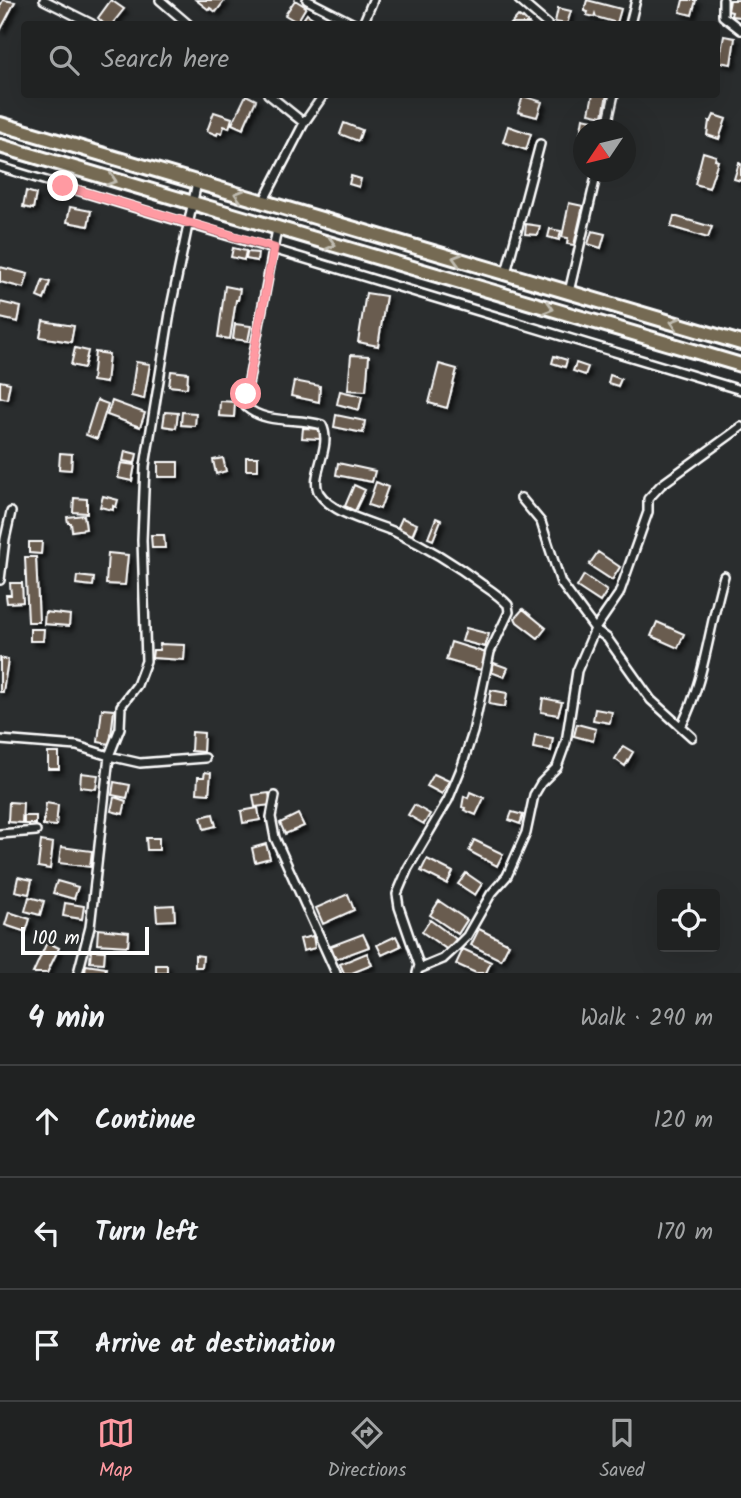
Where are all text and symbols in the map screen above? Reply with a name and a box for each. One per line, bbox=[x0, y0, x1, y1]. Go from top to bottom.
search box bbox=[21, 21, 720, 98]
text: Search here bbox=[101, 39, 229, 81]
icon: search bbox=[45, 41, 83, 79]
north arrow bbox=[573, 119, 636, 182]
route end bbox=[47, 170, 78, 201]
one-way arrow bbox=[106, 171, 118, 186]
one-way arrow bbox=[233, 189, 245, 204]
one-way arrow bbox=[324, 236, 336, 250]
one-way arrow bbox=[452, 253, 464, 268]
one-way arrow bbox=[543, 299, 555, 314]
one-way arrow bbox=[670, 317, 682, 332]
route start bbox=[230, 378, 261, 409]
map controls bbox=[657, 889, 720, 952]
button: locate bbox=[657, 889, 720, 952]
scale bar bbox=[21, 924, 149, 956]
text: 100 m bbox=[32, 924, 80, 954]
text: 4 min bbox=[28, 995, 105, 1043]
text: Walk · 290 m bbox=[580, 1001, 713, 1037]
text: Continue bbox=[95, 1100, 196, 1142]
icon: ahead bbox=[28, 1102, 66, 1140]
text: 120 m bbox=[653, 1103, 713, 1139]
text: Turn left bbox=[95, 1212, 198, 1254]
icon: left bbox=[28, 1214, 66, 1252]
text: 170 m bbox=[656, 1215, 713, 1251]
text: Arrive at destination bbox=[95, 1324, 335, 1366]
icon: arrive bbox=[28, 1326, 66, 1364]
tab: Map bbox=[97, 1414, 135, 1486]
tab: Directions bbox=[328, 1414, 406, 1486]
tab: Saved bbox=[599, 1414, 644, 1486]

